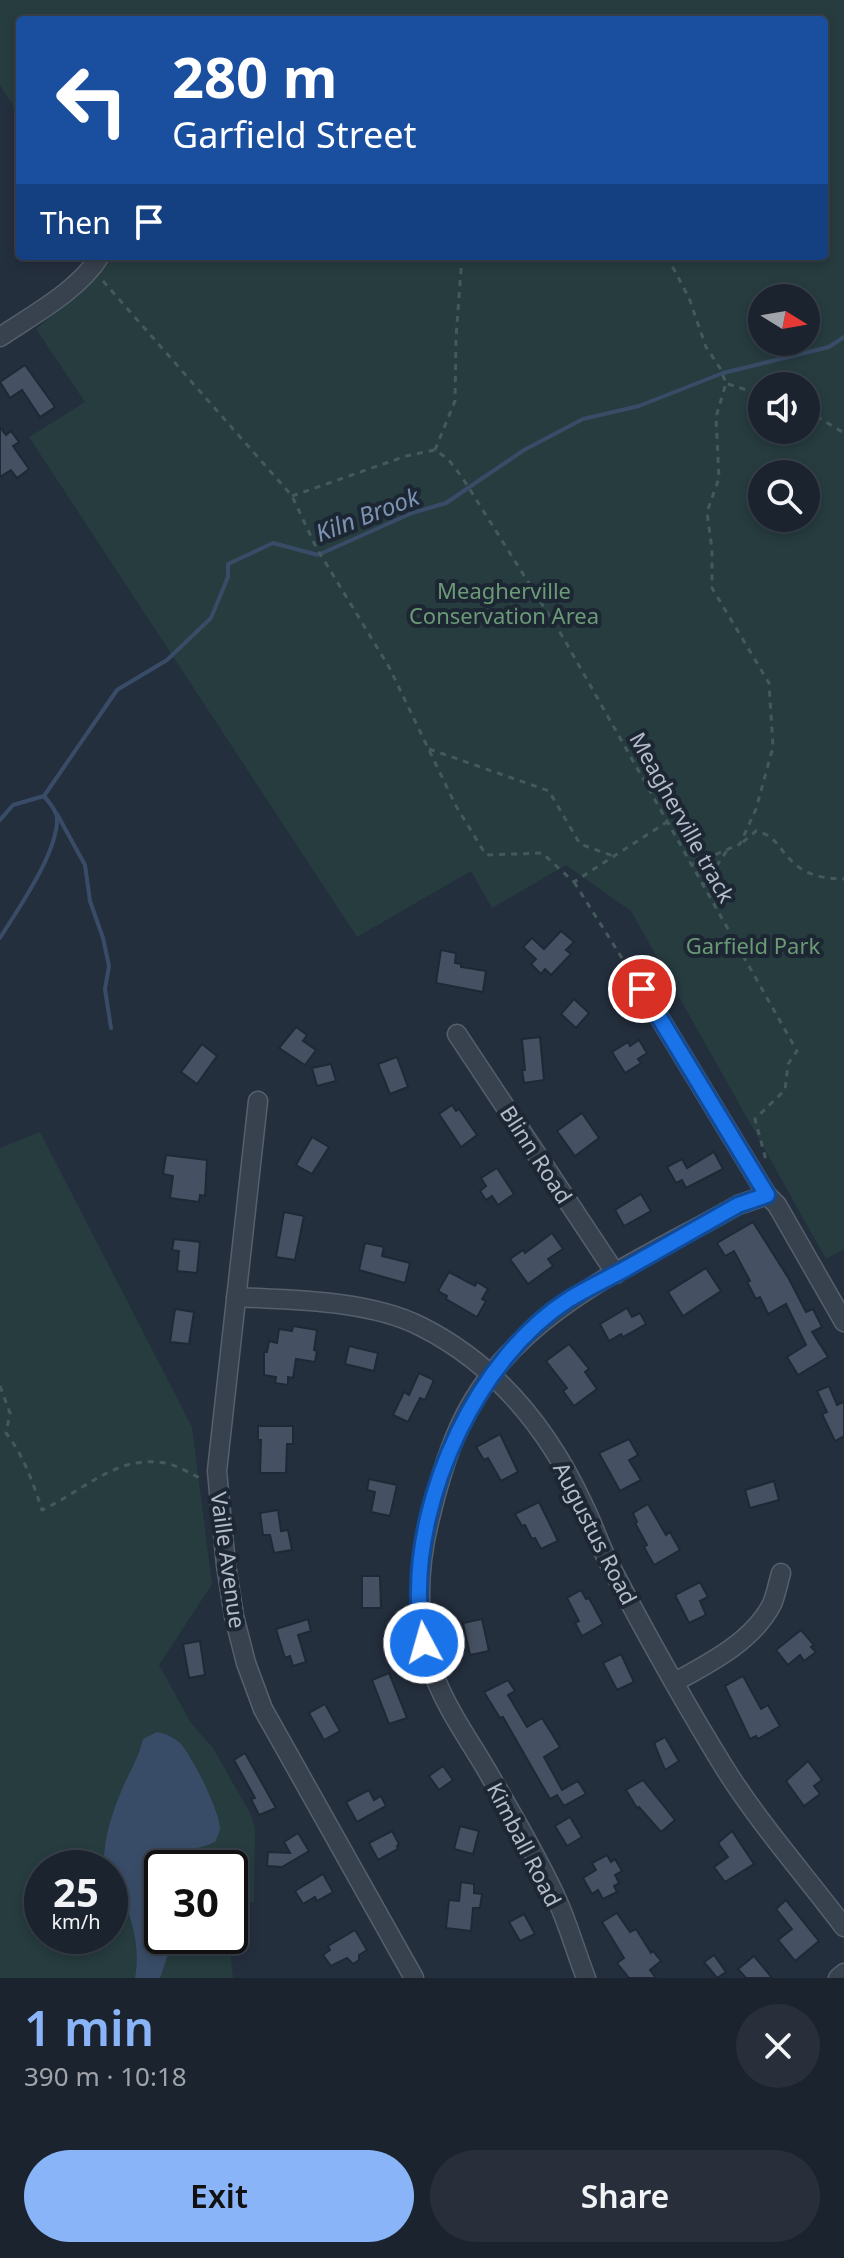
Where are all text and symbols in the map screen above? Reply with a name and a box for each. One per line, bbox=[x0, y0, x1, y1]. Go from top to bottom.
text: 280 m bbox=[172, 38, 337, 114]
icon: left bbox=[40, 48, 144, 152]
text: Garfield Street bbox=[172, 110, 417, 159]
icon: arrive bbox=[127, 200, 171, 244]
text: Then bbox=[40, 202, 111, 243]
north arrow bbox=[748, 284, 820, 356]
map controls bbox=[748, 284, 820, 532]
button: sound bbox=[748, 372, 820, 444]
button: search bbox=[748, 460, 820, 532]
water label: Kiln Brook bbox=[310, 479, 425, 549]
park label: Meagherville Conservation Area bbox=[409, 575, 599, 630]
street label: Meagherville track bbox=[624, 726, 743, 908]
park label: Garfield Park bbox=[686, 930, 821, 960]
pin bbox=[608, 955, 676, 1023]
icon: arrive bbox=[620, 967, 664, 1011]
street label: Blinn Road bbox=[494, 1099, 580, 1209]
street label: Augustus Road bbox=[547, 1457, 645, 1609]
street label: Vaille Avenue bbox=[205, 1490, 253, 1630]
position arrow bbox=[382, 1601, 466, 1685]
street label: Kimball Road bbox=[481, 1777, 569, 1911]
speed limit sign: 30 bbox=[144, 1850, 248, 1954]
text: 25 bbox=[53, 1864, 99, 1919]
text: km/h bbox=[51, 1908, 101, 1935]
text: 1 min bbox=[24, 1995, 154, 2060]
button: close bbox=[736, 2004, 820, 2088]
text: 390 m · 10:18 bbox=[24, 2058, 187, 2094]
button: Exit bbox=[24, 2150, 414, 2242]
button: Share bbox=[430, 2150, 820, 2242]

